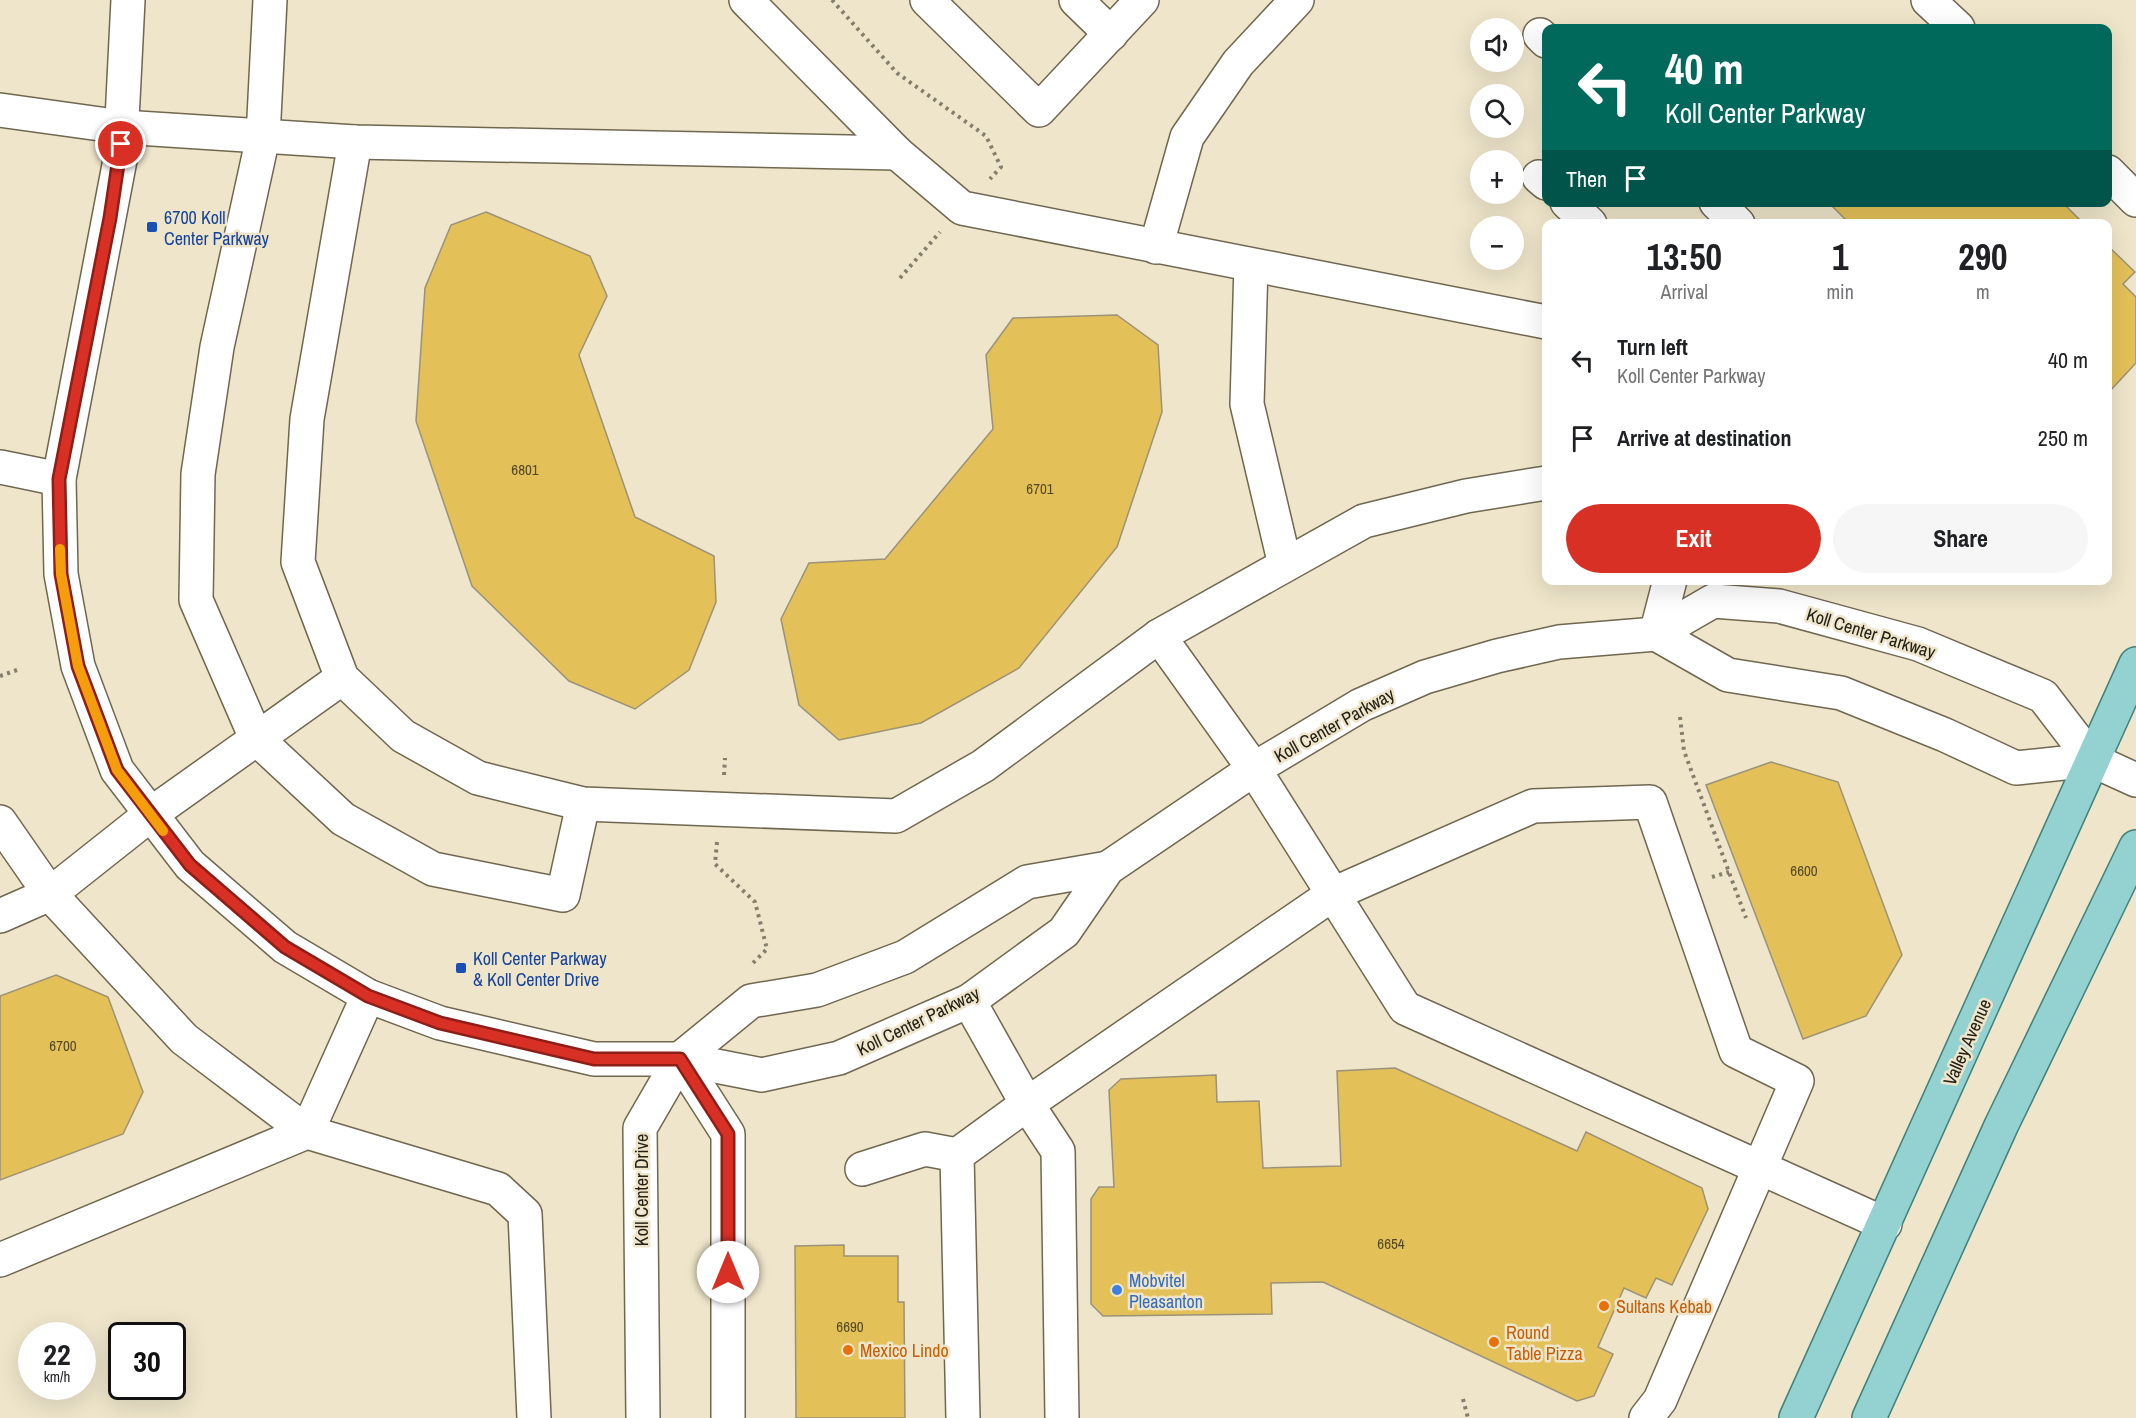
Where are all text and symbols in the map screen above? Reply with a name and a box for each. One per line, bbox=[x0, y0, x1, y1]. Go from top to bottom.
map controls bbox=[1470, 18, 1524, 270]
button: sound bbox=[1470, 18, 1524, 72]
text: 40 m bbox=[1665, 41, 1744, 97]
icon: left bbox=[1566, 48, 1644, 126]
button: search bbox=[1470, 84, 1524, 138]
text: Koll Center Parkway bbox=[1665, 95, 1866, 131]
pin bbox=[95, 118, 146, 169]
icon: arrive bbox=[104, 127, 137, 160]
button: + bbox=[1470, 150, 1524, 204]
icon: arrive bbox=[1619, 162, 1652, 195]
text: Then bbox=[1566, 164, 1607, 194]
place label: 6700 Koll Center Parkway bbox=[164, 205, 270, 251]
button: − bbox=[1470, 216, 1524, 270]
marker: 6700 Koll Center Parkway bbox=[145, 220, 159, 234]
text: 13:50 bbox=[1646, 233, 1722, 281]
text: 1 bbox=[1832, 233, 1848, 281]
text: 290 bbox=[1958, 233, 2008, 281]
text: Arrival bbox=[1661, 278, 1708, 305]
text: min bbox=[1826, 278, 1854, 305]
text: m bbox=[1976, 278, 1990, 305]
text: Turn left bbox=[1617, 332, 1688, 362]
icon: left bbox=[1566, 344, 1599, 377]
text: 40 m bbox=[2048, 345, 2088, 375]
text: Koll Center Parkway bbox=[1617, 362, 1766, 389]
icon: arrive bbox=[1566, 422, 1599, 455]
text: Arrive at destination bbox=[1617, 423, 1791, 453]
text: 250 m bbox=[2038, 423, 2088, 453]
house number: 6801 bbox=[511, 459, 539, 480]
house number: 6701 bbox=[1026, 478, 1054, 499]
button: Exit bbox=[1566, 504, 1821, 573]
button: Share bbox=[1833, 504, 2088, 573]
street label: Koll Center Parkway bbox=[1803, 601, 1939, 665]
street label: Koll Center Parkway bbox=[1269, 681, 1399, 768]
house number: 6600 bbox=[1790, 860, 1818, 881]
place label: Koll Center Parkway & Koll Center Drive bbox=[473, 946, 607, 992]
marker: Koll Center Parkway & Koll Center Drive bbox=[454, 961, 468, 975]
street label: Koll Center Parkway bbox=[852, 980, 984, 1062]
street label: Valley Avenue bbox=[1937, 995, 1997, 1089]
house number: 6700 bbox=[49, 1035, 77, 1056]
street label: Koll Center Drive bbox=[629, 1134, 654, 1246]
house number: 6654 bbox=[1377, 1233, 1405, 1254]
position arrow bbox=[696, 1240, 760, 1304]
place label: Mobvitel Pleasanton bbox=[1129, 1268, 1203, 1314]
marker: Mobvitel Pleasanton bbox=[1110, 1283, 1124, 1297]
place label: Sultans Kebab bbox=[1616, 1294, 1712, 1319]
marker: Sultans Kebab bbox=[1597, 1299, 1611, 1313]
house number: 6690 bbox=[836, 1316, 864, 1337]
place label: Round Table Pizza bbox=[1506, 1320, 1583, 1366]
speed limit sign: 30 bbox=[108, 1322, 186, 1400]
text: 22 bbox=[43, 1334, 71, 1374]
marker: Round Table Pizza bbox=[1487, 1335, 1501, 1349]
place label: Mexico Lindo bbox=[860, 1338, 949, 1363]
marker: Mexico Lindo bbox=[841, 1343, 855, 1357]
text: km/h bbox=[44, 1366, 70, 1387]

